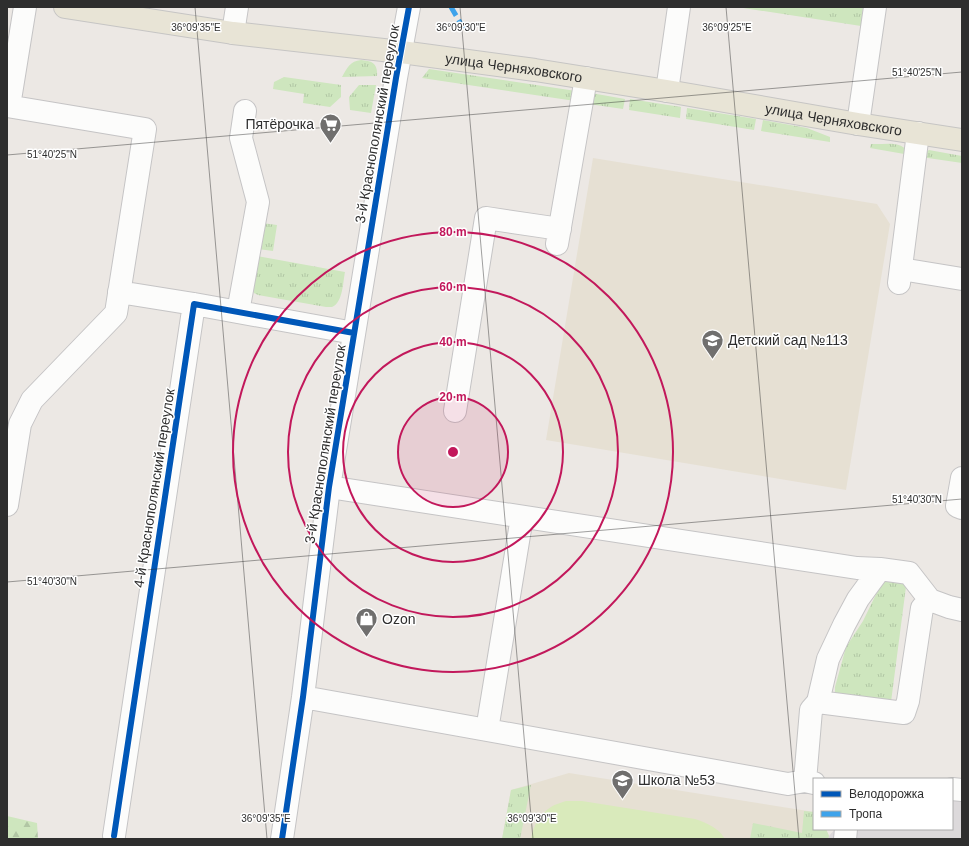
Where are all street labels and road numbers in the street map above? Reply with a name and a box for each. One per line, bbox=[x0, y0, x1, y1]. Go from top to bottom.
street label: 3-й Краснополянский переулок bbox=[352, 23, 403, 225]
street label: улица Черняховского bbox=[444, 50, 584, 85]
street label: улица Черняховского bbox=[764, 100, 903, 139]
street label: 3-й Краснополянский переулок bbox=[301, 342, 349, 545]
street label: 4-й Краснополянский переулок bbox=[130, 386, 178, 589]

